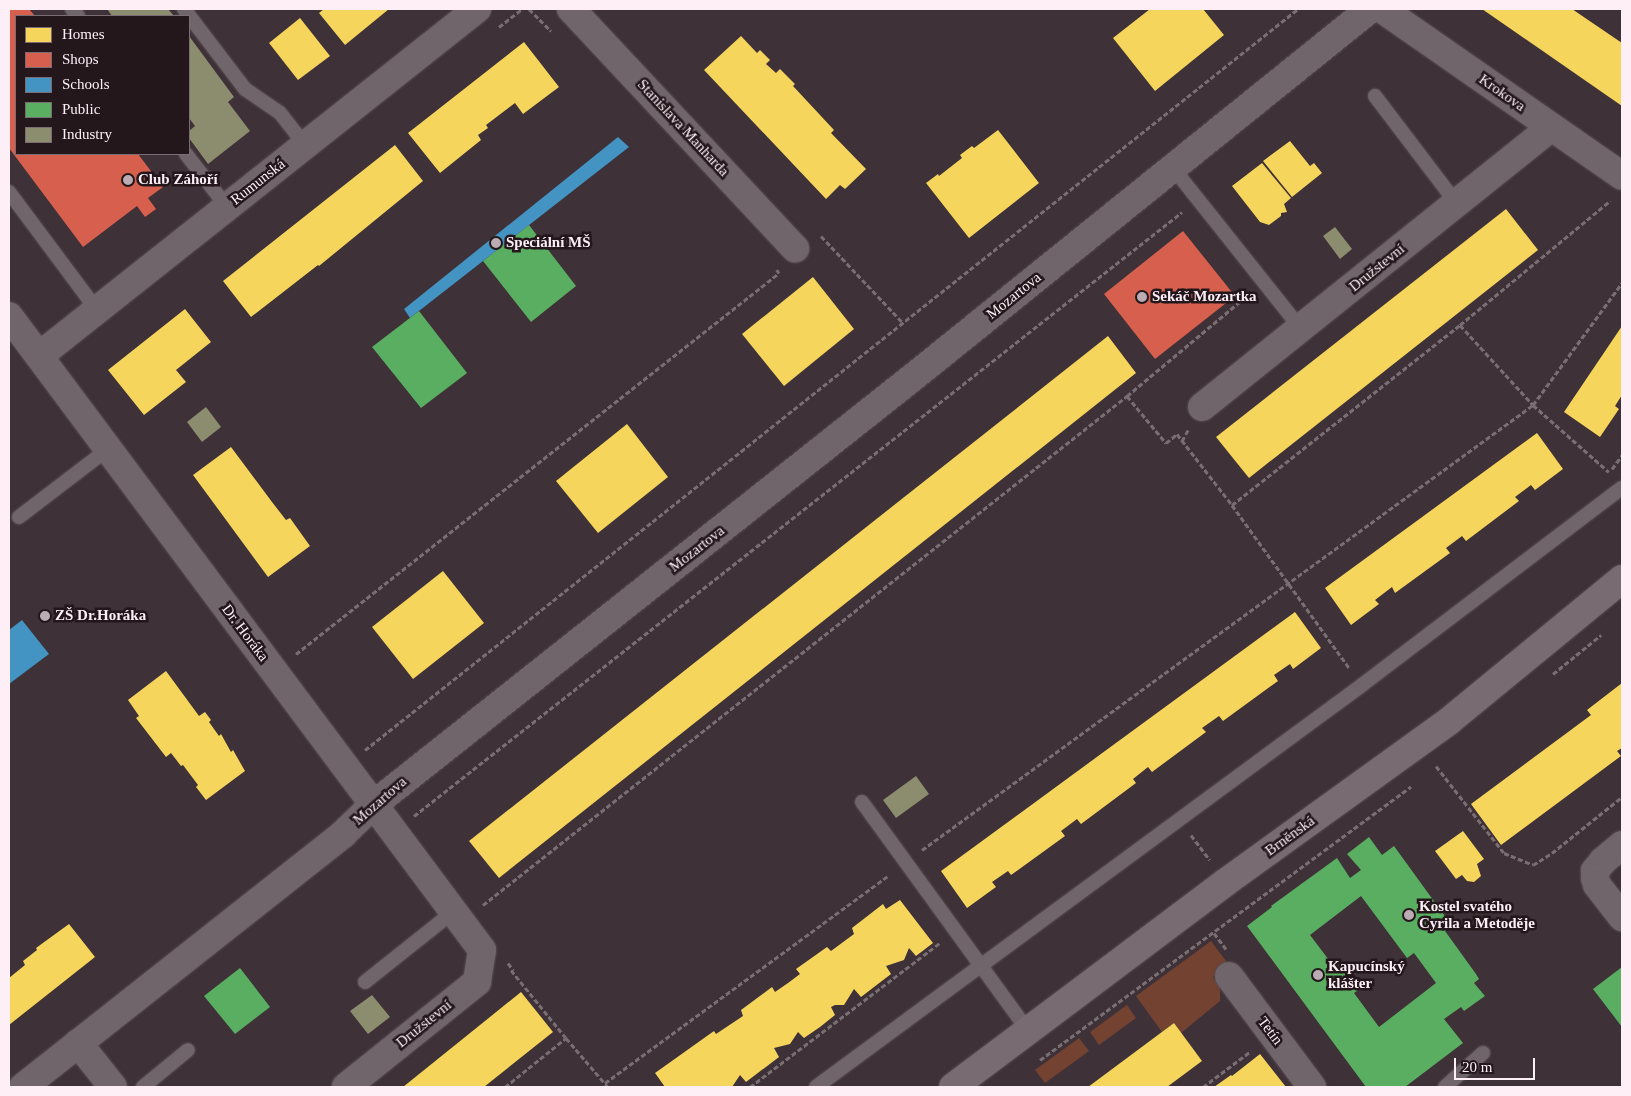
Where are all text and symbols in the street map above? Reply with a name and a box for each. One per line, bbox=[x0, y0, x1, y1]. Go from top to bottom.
legend bbox=[15, 15, 190, 155]
text: Homes bbox=[62, 26, 105, 42]
text: Shops bbox=[62, 51, 99, 67]
street label: Krokova bbox=[1475, 71, 1529, 115]
text: Schools bbox=[62, 76, 110, 92]
street label: Stanislava Manharda bbox=[633, 76, 733, 180]
text: Public bbox=[62, 101, 100, 117]
text: Industry bbox=[62, 126, 112, 142]
street label: Rumunská bbox=[227, 155, 289, 209]
place label: Club Záhoří bbox=[138, 171, 218, 189]
marker: Club Záhoří bbox=[122, 174, 134, 186]
place label: Speciální MŠ bbox=[506, 234, 591, 252]
marker: Speciální MŠ bbox=[490, 237, 502, 249]
street label: Družstevní bbox=[1346, 240, 1408, 296]
street label: Mozartova bbox=[983, 269, 1045, 323]
place label: Sekáč Mozartka bbox=[1152, 288, 1257, 306]
marker: Sekáč Mozartka bbox=[1136, 291, 1148, 303]
street label: Mozartova bbox=[666, 522, 728, 576]
street label: Dr. Horáka bbox=[218, 601, 272, 665]
place label: ZŠ Dr.Horáka bbox=[55, 607, 146, 625]
marker: ZŠ Dr.Horáka bbox=[39, 610, 51, 622]
street label: Mozartova bbox=[350, 773, 410, 829]
street label: Brněnská bbox=[1262, 812, 1318, 860]
place label: Kostel svatého Cyrila a Metoděje bbox=[1419, 897, 1535, 932]
marker: Kostel svatého Cyrila a Metoděje bbox=[1403, 909, 1415, 921]
place label: Kapucínský klášter bbox=[1328, 957, 1405, 992]
marker: Kapucínský klášter bbox=[1312, 969, 1324, 981]
street label: Družstevní bbox=[393, 996, 455, 1052]
street label: Tetín bbox=[1254, 1013, 1286, 1049]
scale bar bbox=[1456, 1048, 1537, 1080]
text: 20 m bbox=[1462, 1059, 1492, 1075]

